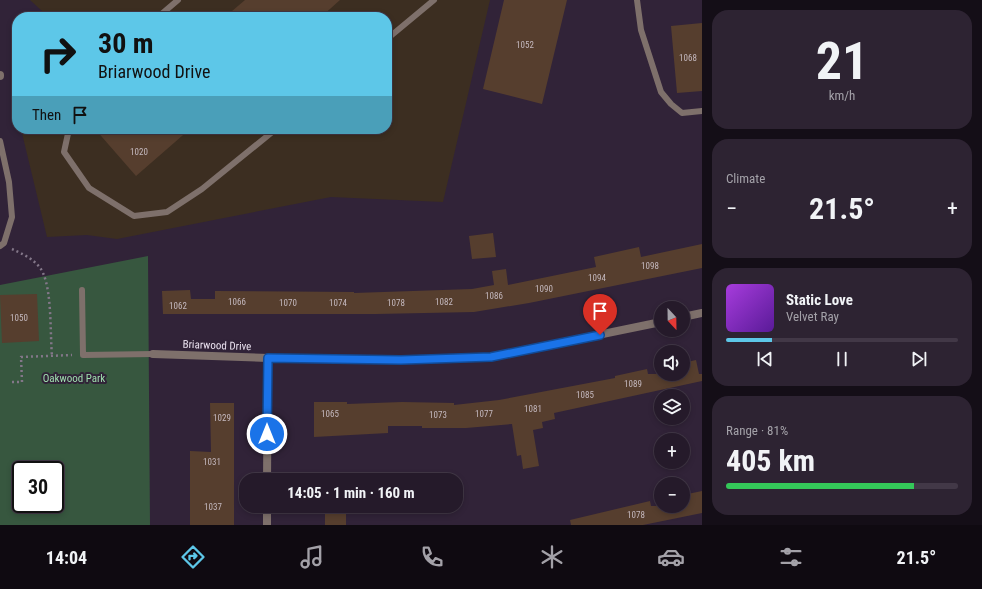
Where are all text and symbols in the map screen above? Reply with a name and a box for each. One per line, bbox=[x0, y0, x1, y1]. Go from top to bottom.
text: 30 m bbox=[98, 27, 154, 60]
icon: right bbox=[32, 28, 84, 80]
text: 21 bbox=[816, 31, 868, 92]
house number: 1052 bbox=[516, 40, 534, 50]
house number: 1068 bbox=[679, 53, 697, 63]
text: Briarwood Drive bbox=[98, 61, 210, 82]
text: km/h bbox=[829, 88, 855, 103]
icon: arrive bbox=[69, 104, 91, 126]
text: Then bbox=[32, 106, 61, 124]
house number: 1020 bbox=[130, 147, 148, 157]
text: Climate bbox=[726, 171, 765, 186]
text: 21.5° bbox=[809, 191, 875, 226]
text: − bbox=[726, 196, 737, 221]
text: + bbox=[947, 196, 958, 221]
house number: 1098 bbox=[641, 261, 659, 271]
house number: 1094 bbox=[588, 273, 606, 283]
house number: 1090 bbox=[535, 284, 553, 294]
house number: 1086 bbox=[485, 291, 503, 301]
text: Static Love bbox=[786, 291, 853, 309]
pin bbox=[583, 294, 617, 335]
house number: 1066 bbox=[228, 297, 246, 307]
house number: 1082 bbox=[435, 297, 453, 307]
house number: 1070 bbox=[279, 298, 297, 308]
house number: 1074 bbox=[329, 298, 347, 308]
house number: 1078 bbox=[387, 298, 405, 308]
icon: arrive bbox=[589, 300, 611, 322]
house number: 1062 bbox=[169, 301, 187, 311]
north arrow bbox=[654, 301, 690, 337]
map controls bbox=[654, 301, 690, 513]
text: Velvet Ray bbox=[786, 309, 839, 324]
house number: 1050 bbox=[10, 313, 28, 323]
street label: Briarwood Drive bbox=[182, 338, 252, 353]
button: sound bbox=[654, 345, 690, 381]
icon: previous bbox=[754, 348, 776, 370]
icon: pause bbox=[831, 348, 853, 370]
icon: next bbox=[908, 348, 930, 370]
park label: Oakwood Park bbox=[43, 372, 105, 385]
house number: 1089 bbox=[624, 379, 642, 389]
button: layers bbox=[654, 389, 690, 425]
house number: 1085 bbox=[576, 390, 594, 400]
house number: 1081 bbox=[524, 404, 542, 414]
house number: 1065 bbox=[321, 409, 339, 419]
house number: 1077 bbox=[475, 409, 493, 419]
house number: 1073 bbox=[429, 410, 447, 420]
house number: 1029 bbox=[213, 413, 231, 423]
position arrow bbox=[246, 413, 288, 455]
text: Range · 81% bbox=[726, 423, 788, 438]
button: + bbox=[654, 433, 690, 469]
text: 405 km bbox=[726, 443, 815, 478]
house number: 1031 bbox=[203, 457, 221, 467]
speed limit sign: 30 bbox=[12, 461, 64, 513]
button: − bbox=[654, 477, 690, 513]
text: 14:05 · 1 min · 160 m bbox=[287, 484, 415, 502]
house number: 1037 bbox=[204, 502, 222, 512]
house number: 1078 bbox=[627, 510, 645, 520]
icon: directions bbox=[179, 543, 207, 571]
icon: music bbox=[298, 543, 326, 571]
icon: phone bbox=[418, 543, 446, 571]
icon: climate bbox=[538, 543, 566, 571]
icon: car bbox=[657, 543, 685, 571]
icon: filters bbox=[777, 543, 805, 571]
text: 14:04 bbox=[46, 547, 87, 568]
text: 21.5° bbox=[897, 547, 936, 568]

